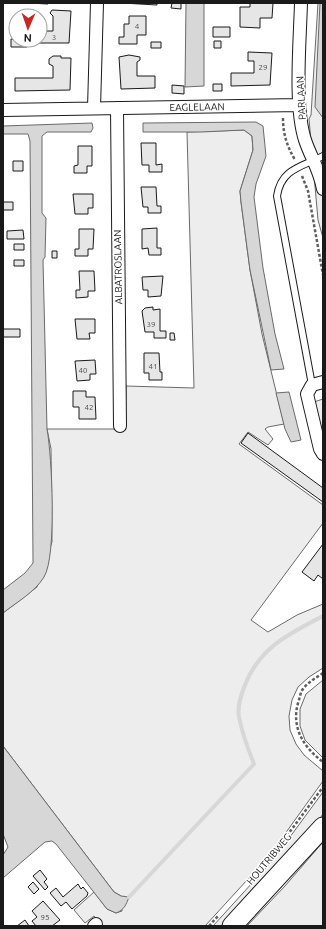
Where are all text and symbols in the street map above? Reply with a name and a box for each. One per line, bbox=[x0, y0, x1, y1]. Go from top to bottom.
north arrow bbox=[8, 8, 48, 48]
house number: 4 bbox=[135, 22, 140, 31]
text: N bbox=[23, 32, 32, 44]
house number: 3 bbox=[52, 33, 56, 42]
house number: 29 bbox=[258, 63, 268, 72]
street label: PARLAAN bbox=[294, 76, 308, 120]
street label: EAGLELAAN bbox=[169, 101, 225, 113]
street label: ALBATROSLAAN bbox=[112, 230, 124, 304]
house number: 39 bbox=[146, 320, 156, 329]
house number: 41 bbox=[148, 362, 158, 371]
house number: 40 bbox=[78, 366, 88, 375]
house number: 42 bbox=[84, 403, 94, 412]
street label: HOUTRIBWEG bbox=[244, 831, 294, 887]
house number: 95 bbox=[40, 913, 50, 922]

